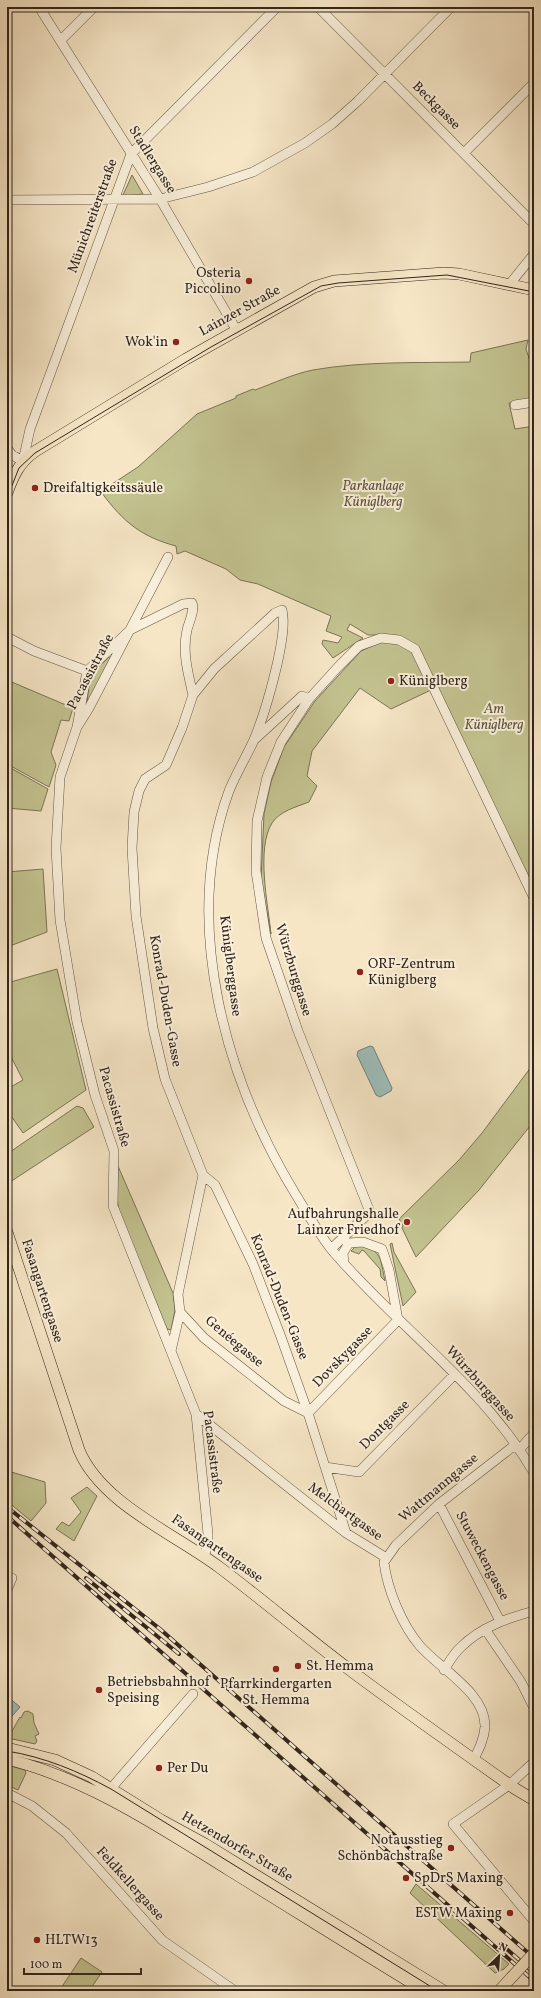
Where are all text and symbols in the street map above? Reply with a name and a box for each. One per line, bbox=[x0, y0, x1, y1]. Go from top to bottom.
street label: Beckgasse bbox=[407, 77, 465, 135]
street label: Stadlergasse bbox=[124, 122, 181, 198]
street label: Münichreiterstraße bbox=[64, 156, 123, 276]
place label: Osteria Piccolino bbox=[185, 264, 241, 299]
marker: Osteria Piccolino bbox=[244, 276, 254, 286]
street label: Lainzer Straße bbox=[196, 281, 284, 341]
place label: Wok'in bbox=[125, 333, 168, 352]
marker: Wok'in bbox=[171, 337, 181, 347]
park label: Parkanlage Küniglberg bbox=[342, 477, 404, 512]
place label: Dreifaltigkeitssäule bbox=[43, 479, 163, 498]
marker: Dreifaltigkeitssäule bbox=[30, 483, 40, 493]
street label: Pacassistraße bbox=[63, 630, 119, 713]
place label: Küniglberg bbox=[399, 672, 468, 691]
marker: Küniglberg bbox=[386, 676, 396, 686]
park label: Am Küniglberg bbox=[465, 700, 523, 735]
street label: Küniglberggasse bbox=[214, 915, 246, 1018]
street label: Würzburggasse bbox=[270, 922, 316, 1019]
street label: Konrad-Duden-Gasse bbox=[144, 933, 186, 1069]
place label: ORF-Zentrum Küniglberg bbox=[368, 955, 455, 990]
marker: ORF-Zentrum Küniglberg bbox=[355, 967, 365, 977]
street label: Pacassistraße bbox=[93, 1064, 135, 1150]
place label: Aufbahrungshalle Lainzer Friedhof bbox=[288, 1205, 400, 1240]
marker: Aufbahrungshalle Lainzer Friedhof bbox=[402, 1217, 412, 1227]
street label: Konrad-Duden-Gasse bbox=[245, 1231, 313, 1363]
street label: Fasangartengasse bbox=[16, 1237, 68, 1346]
street label: Genéegasse bbox=[201, 1312, 268, 1372]
street label: Dovskygasse bbox=[309, 1322, 377, 1392]
street label: Würzburggasse bbox=[441, 1342, 519, 1426]
street label: Dontgasse bbox=[356, 1396, 414, 1454]
street label: Pacassistraße bbox=[197, 1410, 227, 1495]
street label: Wattmanngasse bbox=[395, 1449, 483, 1527]
street label: Melchartgasse bbox=[304, 1478, 387, 1546]
street label: Stuweckengasse bbox=[450, 1508, 514, 1604]
street label: Fasangartengasse bbox=[167, 1510, 267, 1588]
place label: St. Hemma bbox=[306, 1657, 374, 1676]
marker: St. Hemma bbox=[293, 1661, 303, 1671]
marker: Pfarrkindergarten St. Hemma bbox=[271, 1664, 281, 1674]
place label: Betriebsbahnhof Speising bbox=[107, 1673, 211, 1708]
place label: Pfarrkindergarten St. Hemma bbox=[220, 1675, 332, 1710]
marker: Betriebsbahnhof Speising bbox=[94, 1685, 104, 1695]
place label: Per Du bbox=[167, 1759, 208, 1778]
marker: Per Du bbox=[154, 1763, 164, 1773]
street label: Hetzendorfer Straße bbox=[178, 1807, 297, 1887]
place label: Notausstieg Schönbachstraße bbox=[338, 1831, 443, 1866]
street label: Feldkellergasse bbox=[92, 1843, 169, 1925]
marker: Notausstieg Schönbachstraße bbox=[446, 1843, 456, 1853]
place label: SpDrS Maxing bbox=[414, 1869, 503, 1888]
marker: SpDrS Maxing bbox=[401, 1873, 411, 1883]
place label: ESTW Maxing bbox=[415, 1904, 502, 1923]
marker: ESTW Maxing bbox=[505, 1908, 515, 1918]
place label: HLTW13 bbox=[45, 1931, 98, 1950]
marker: HLTW13 bbox=[32, 1935, 42, 1945]
north arrow bbox=[479, 1936, 519, 1976]
text: N bbox=[496, 1940, 509, 1957]
scale bar bbox=[24, 1950, 141, 1976]
text: 100 m bbox=[30, 1957, 63, 1973]

